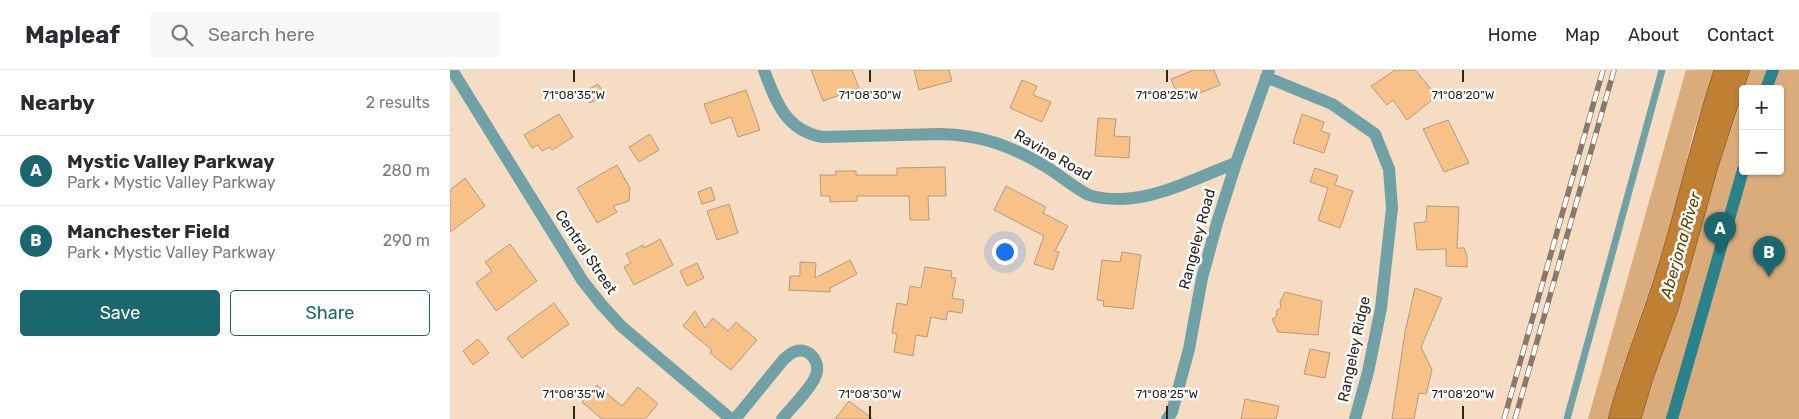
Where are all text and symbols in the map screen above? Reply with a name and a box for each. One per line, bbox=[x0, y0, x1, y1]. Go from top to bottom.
search box bbox=[150, 12, 500, 57]
text: Mapleaf bbox=[25, 21, 120, 49]
icon: search bbox=[168, 21, 196, 49]
text: Search here bbox=[208, 23, 315, 46]
text: Home bbox=[1488, 24, 1537, 46]
text: Map bbox=[1565, 24, 1600, 46]
text: About bbox=[1628, 24, 1679, 46]
text: Contact bbox=[1707, 24, 1774, 46]
map controls bbox=[1739, 85, 1784, 175]
button: + bbox=[1739, 85, 1784, 130]
text: 71°08'35"W bbox=[543, 88, 606, 102]
text: 71°08'30"W bbox=[839, 88, 902, 102]
text: 71°08'25"W bbox=[1136, 88, 1198, 102]
text: 71°08'20"W bbox=[1432, 88, 1495, 102]
text: Nearby bbox=[20, 90, 95, 115]
text: 2 results bbox=[366, 93, 430, 112]
street label: Ravine Road bbox=[1011, 126, 1095, 184]
button: − bbox=[1739, 130, 1784, 175]
text: Mystic Valley Parkway bbox=[67, 150, 275, 173]
text: A bbox=[30, 161, 42, 180]
text: 280 m bbox=[382, 161, 430, 180]
text: Park · Mystic Valley Parkway bbox=[67, 173, 276, 192]
street label: Rangeley Road bbox=[1175, 187, 1219, 291]
water label: Aberjona River bbox=[1656, 189, 1705, 301]
street label: Central Street bbox=[551, 206, 621, 298]
pin: A bbox=[1704, 212, 1736, 253]
text: Manchester Field bbox=[67, 220, 230, 243]
text: B bbox=[30, 231, 42, 250]
text: 290 m bbox=[383, 231, 430, 250]
pin: B bbox=[1753, 236, 1785, 277]
your location bbox=[992, 239, 1018, 265]
text: Park · Mystic Valley Parkway bbox=[67, 243, 276, 262]
button: Save bbox=[20, 290, 220, 336]
button: Share bbox=[230, 290, 430, 336]
street label: Rangeley Ridge bbox=[1334, 294, 1374, 404]
text: 71°08'35"W bbox=[543, 387, 606, 401]
text: 71°08'30"W bbox=[839, 387, 902, 401]
text: 71°08'25"W bbox=[1136, 387, 1198, 401]
text: 71°08'20"W bbox=[1432, 387, 1495, 401]

